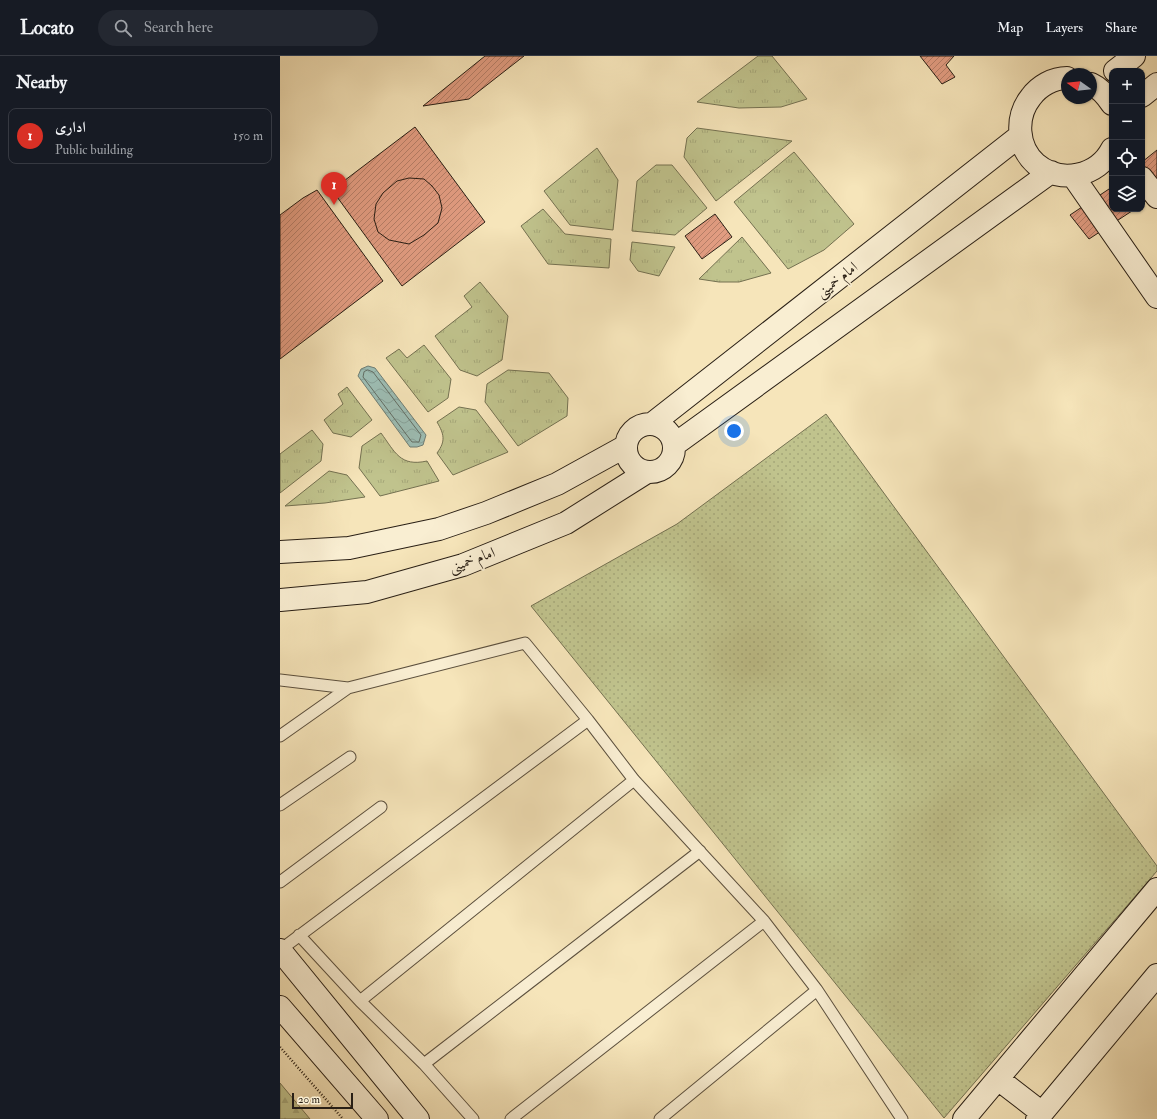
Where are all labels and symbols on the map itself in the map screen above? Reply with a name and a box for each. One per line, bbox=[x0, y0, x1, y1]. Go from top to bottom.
north arrow bbox=[1061, 68, 1097, 104]
pin: 1 bbox=[321, 172, 347, 205]
street label: امام خمینی bbox=[812, 258, 864, 305]
your location bbox=[724, 421, 744, 441]
street label: امام خمینی bbox=[446, 543, 499, 580]
scale bar bbox=[292, 1091, 353, 1110]

